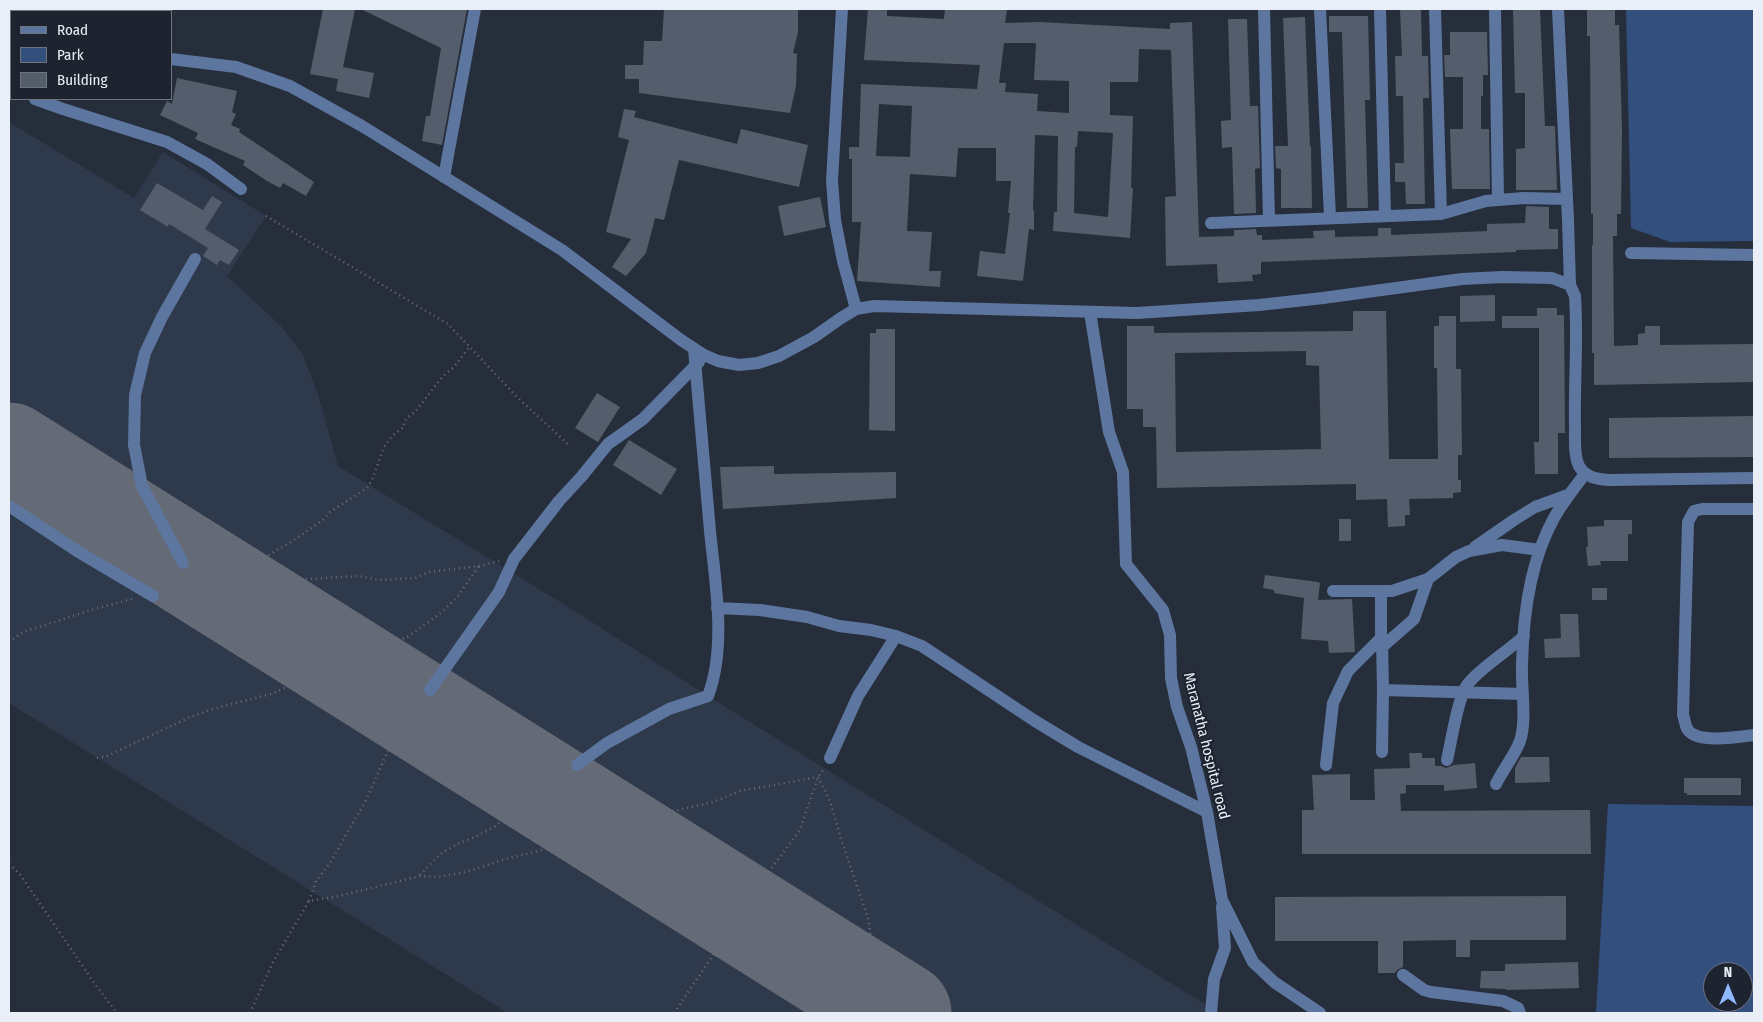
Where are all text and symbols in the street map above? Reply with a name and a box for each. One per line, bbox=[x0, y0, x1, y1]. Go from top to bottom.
legend bbox=[10, 10, 172, 100]
text: Road bbox=[57, 21, 88, 39]
text: Park bbox=[57, 46, 84, 64]
text: Building bbox=[57, 71, 108, 89]
street label: Maranatha hospital road bbox=[1179, 671, 1233, 821]
north arrow bbox=[1703, 962, 1753, 1012]
text: N bbox=[1724, 964, 1732, 981]

